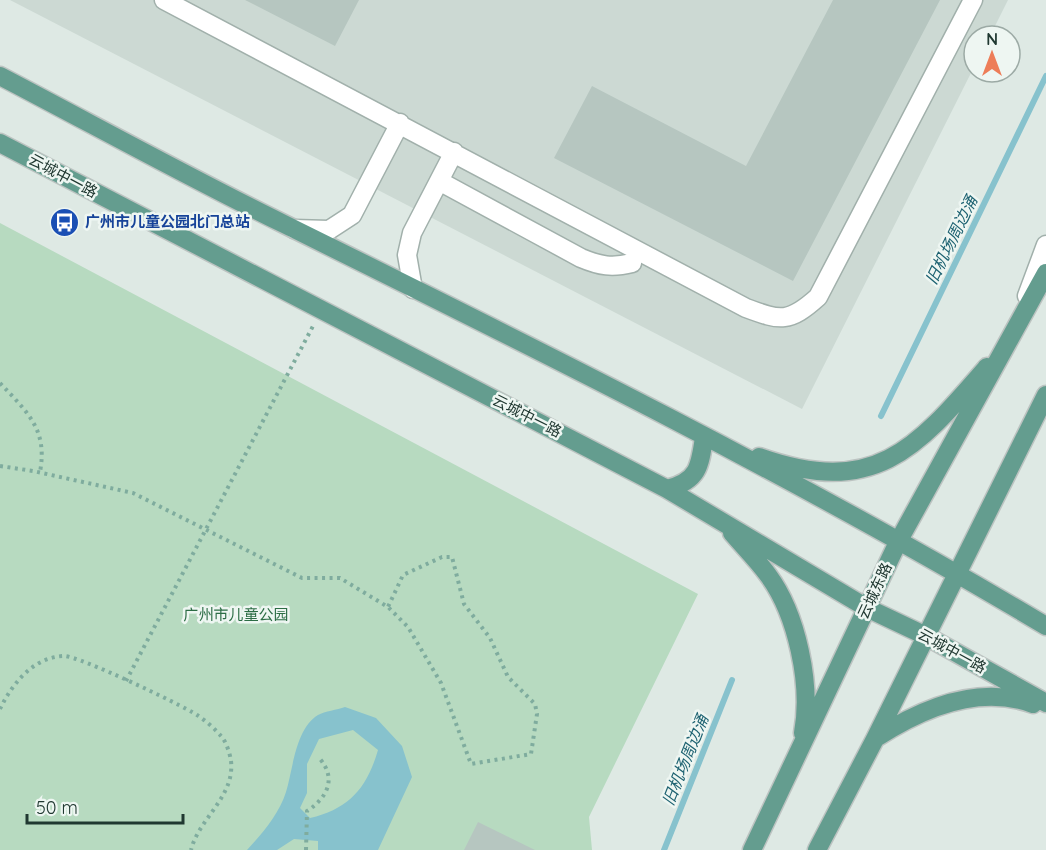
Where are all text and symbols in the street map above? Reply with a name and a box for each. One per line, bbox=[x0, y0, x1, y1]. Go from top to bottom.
north arrow bbox=[962, 24, 1022, 84]
text: N bbox=[986, 29, 998, 49]
street label: 云城中一路 bbox=[26, 150, 101, 202]
water label: 旧机场周边涌 bbox=[921, 191, 982, 288]
bus stop icon: 广州市儿童公园北门总站 bbox=[48, 206, 80, 238]
place label: 广州市儿童公园北门总站 bbox=[85, 212, 250, 231]
street label: 云城中一路 bbox=[489, 390, 565, 441]
street label: 云城东路 bbox=[853, 560, 896, 622]
park label: 广州市儿童公园 bbox=[183, 605, 289, 624]
street label: 云城中一路 bbox=[915, 624, 990, 677]
water label: 旧机场周边涌 bbox=[658, 710, 713, 808]
scale bar bbox=[27, 787, 183, 825]
text: 50 m bbox=[36, 796, 78, 819]

